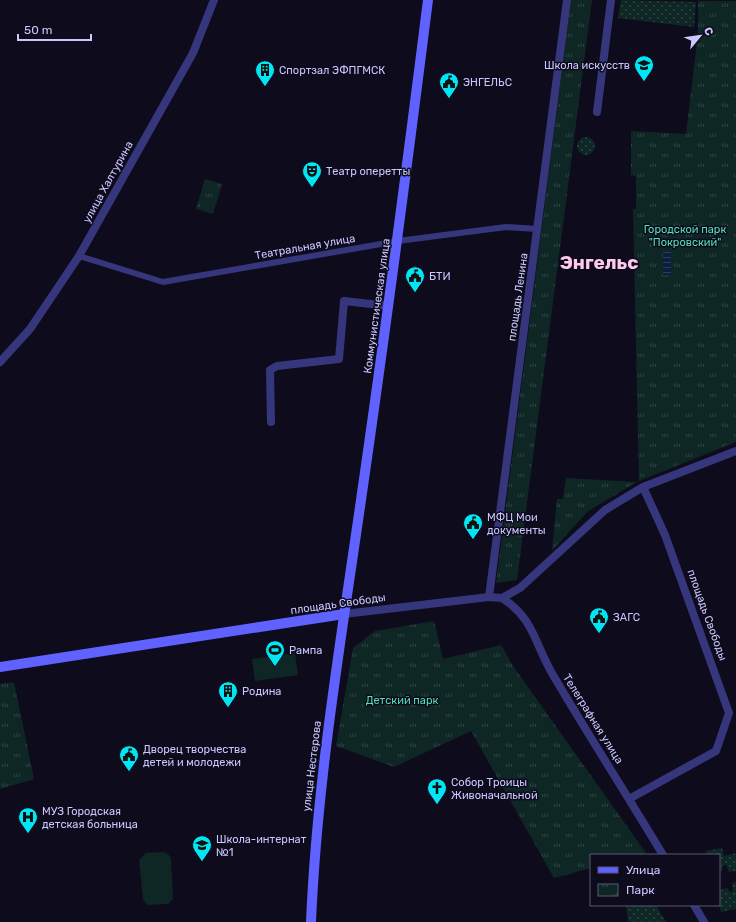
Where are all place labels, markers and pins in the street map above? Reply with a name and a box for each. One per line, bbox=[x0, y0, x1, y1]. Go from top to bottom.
school or university icon: Школа искусств bbox=[633, 54, 655, 82]
building icon: Спортзал ЭФПГМСК bbox=[254, 59, 276, 87]
place label: Школа искусств bbox=[544, 59, 630, 72]
place label: Спортзал ЭФПГМСК bbox=[279, 64, 385, 77]
public building icon: ЭНГЕЛЬС bbox=[438, 71, 460, 99]
place label: ЭНГЕЛЬС bbox=[463, 76, 512, 89]
theatre icon: Театр оперетты bbox=[301, 160, 323, 188]
place label: Театр оперетты bbox=[326, 165, 410, 178]
public building icon: БТИ bbox=[404, 265, 426, 293]
place label: БТИ bbox=[429, 270, 451, 283]
place label: МФЦ Мои документы bbox=[487, 511, 546, 537]
public building icon: МФЦ Мои документы bbox=[462, 512, 484, 540]
public building icon: ЗАГС bbox=[588, 606, 610, 634]
place label: ЗАГС bbox=[613, 611, 640, 624]
sports icon: Рампа bbox=[264, 639, 286, 667]
place label: Рампа bbox=[289, 644, 322, 657]
building icon: Родина bbox=[217, 680, 239, 708]
place label: Родина bbox=[242, 685, 281, 698]
place label: Дворец творчества детей и молодежи bbox=[143, 743, 246, 769]
public building icon: Дворец творчества детей и молодежи bbox=[118, 744, 140, 772]
place label: Собор Троицы Живоначальной bbox=[451, 776, 538, 802]
church icon: Собор Троицы Живоначальной bbox=[426, 777, 448, 805]
place label: МУЗ Городская детская больница bbox=[42, 805, 138, 831]
hospital icon: МУЗ Городская детская больница bbox=[17, 806, 39, 834]
place label: Школа-интернат №1 bbox=[216, 833, 307, 859]
school or university icon: Школа-интернат №1 bbox=[191, 834, 213, 862]

